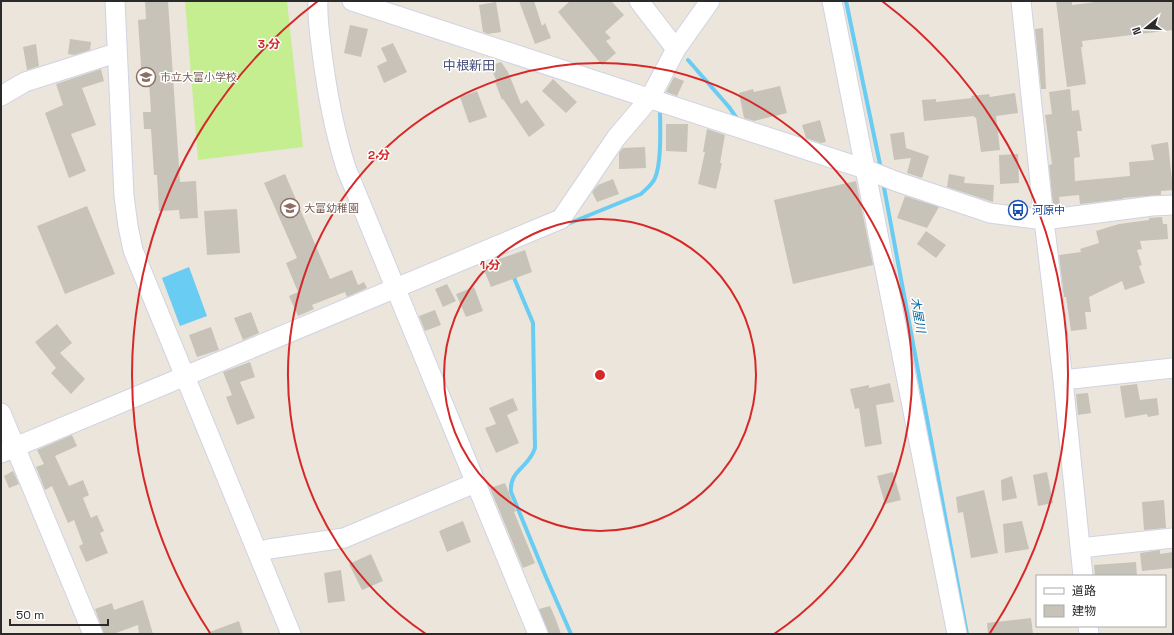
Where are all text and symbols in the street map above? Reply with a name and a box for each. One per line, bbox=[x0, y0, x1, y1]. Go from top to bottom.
north arrow bbox=[1126, 8, 1166, 48]
text: N bbox=[1129, 25, 1144, 37]
text: 3 分 bbox=[258, 36, 280, 52]
district label: 中根新田 bbox=[443, 57, 495, 74]
school or university icon: 市立大富小学校 bbox=[135, 66, 157, 88]
place label: 市立大富小学校 bbox=[160, 70, 237, 84]
text: 2 分 bbox=[368, 147, 390, 163]
school or university icon: 大富幼稚園 bbox=[279, 197, 301, 219]
bus stop icon: 河原中 bbox=[1007, 199, 1029, 221]
place label: 大富幼稚園 bbox=[304, 201, 359, 215]
place label: 河原中 bbox=[1032, 203, 1065, 217]
text: 1 分 bbox=[480, 257, 500, 273]
water label: 木屋川 bbox=[907, 296, 929, 336]
centre of rings bbox=[593, 368, 607, 382]
legend bbox=[1036, 575, 1166, 627]
text: 道路 bbox=[1072, 583, 1096, 599]
scale bar bbox=[10, 601, 108, 627]
text: 建物 bbox=[1072, 603, 1096, 619]
text: 50 m bbox=[16, 607, 44, 623]

